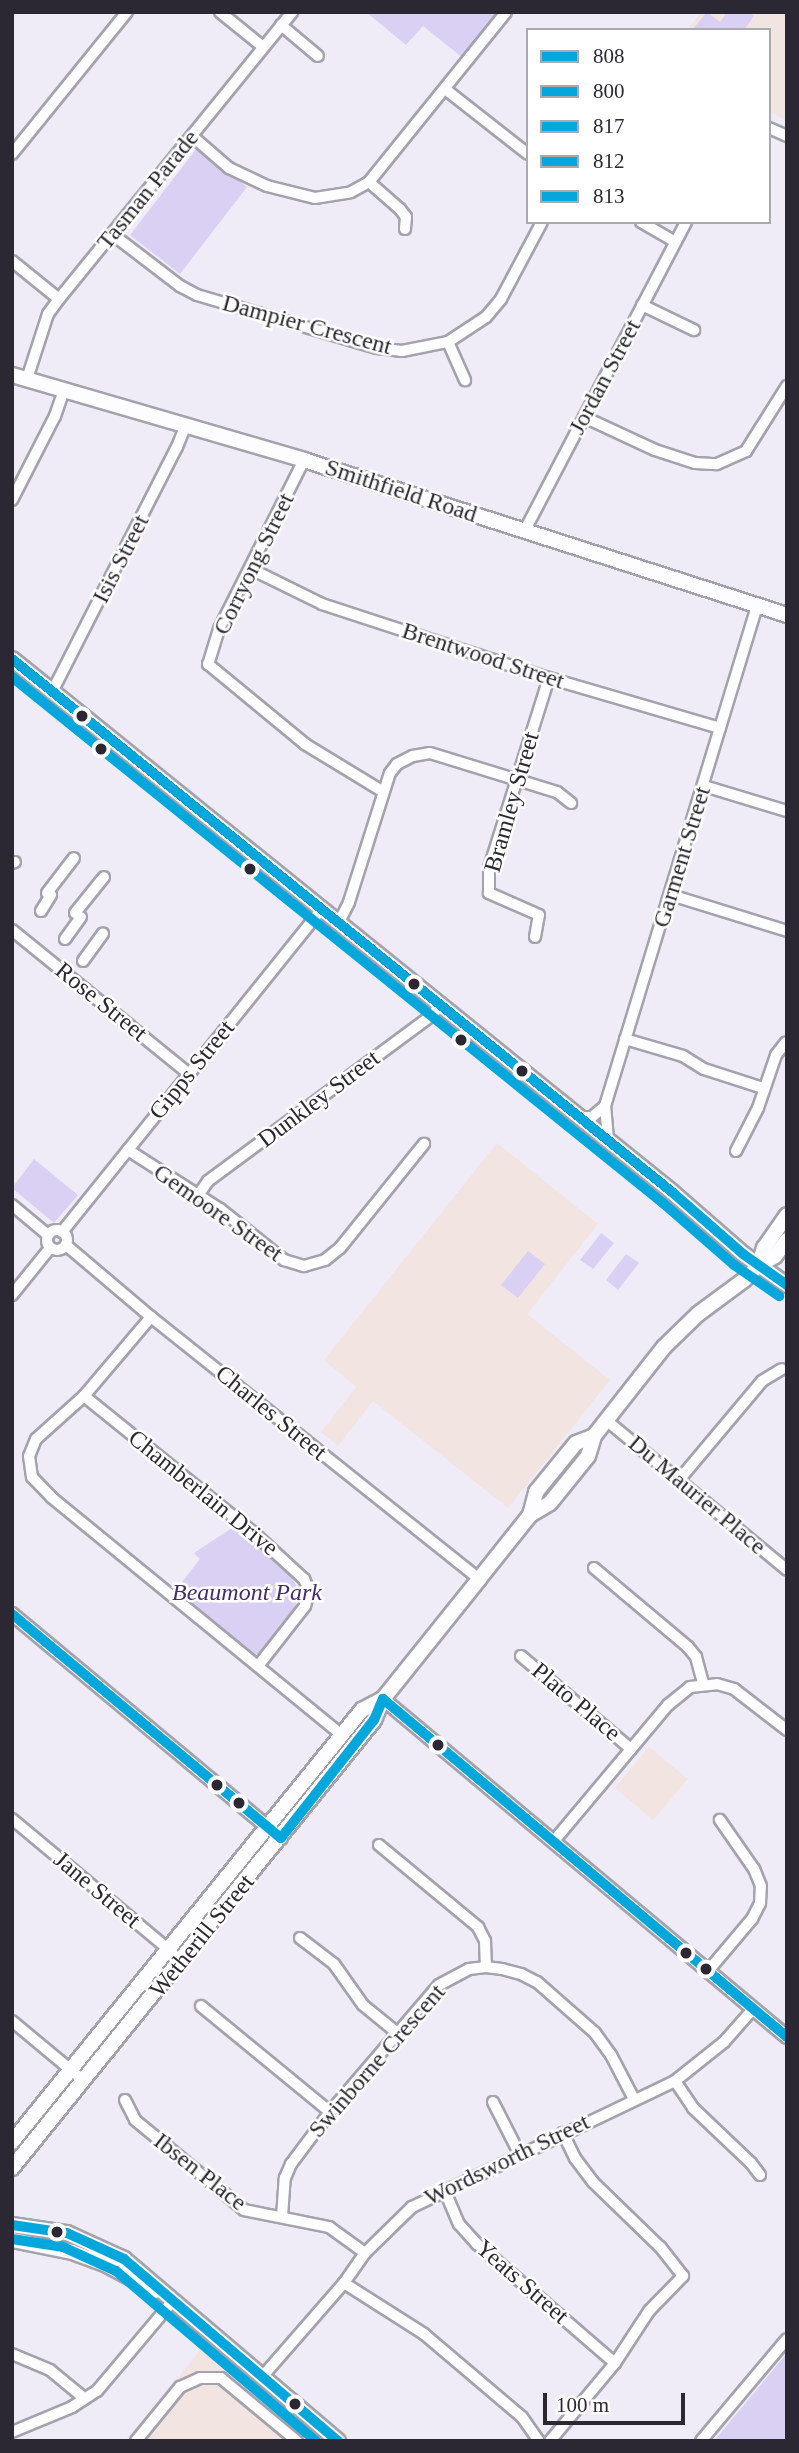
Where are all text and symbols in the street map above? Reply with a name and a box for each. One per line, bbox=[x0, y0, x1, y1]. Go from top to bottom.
legend bbox=[526, 28, 771, 224]
text: 808 bbox=[593, 44, 625, 68]
text: 800 bbox=[593, 79, 625, 103]
text: 817 bbox=[593, 114, 625, 138]
street label: Tasman Parade bbox=[91, 124, 205, 256]
text: 812 bbox=[593, 149, 625, 173]
text: 813 bbox=[593, 184, 625, 208]
street label: Dampier Crescent bbox=[219, 289, 395, 361]
street label: Jordan Street bbox=[563, 315, 647, 439]
street label: Smithfield Road bbox=[321, 453, 481, 529]
street label: Corryong Street bbox=[207, 488, 301, 640]
street label: Isis Street bbox=[87, 510, 155, 608]
street label: Brentwood Street bbox=[398, 616, 568, 696]
unlabelled marker bbox=[75, 709, 89, 723]
street label: Bramley Street bbox=[478, 729, 546, 875]
unlabelled marker bbox=[94, 742, 108, 756]
street label: Garment Street bbox=[647, 783, 717, 931]
unlabelled marker bbox=[243, 862, 257, 876]
street label: Rose Street bbox=[49, 956, 153, 1048]
unlabelled marker bbox=[407, 977, 421, 991]
street label: Gipps Street bbox=[143, 1015, 241, 1125]
unlabelled marker bbox=[454, 1033, 468, 1047]
street label: Dunkley Street bbox=[253, 1044, 385, 1154]
unlabelled marker bbox=[515, 1064, 529, 1078]
street label: Gemoore Street bbox=[148, 1158, 288, 1268]
street label: Charles Street bbox=[209, 1359, 333, 1467]
street label: Chamberlain Drive bbox=[122, 1424, 284, 1562]
street label: Du Maurier Place bbox=[622, 1429, 772, 1561]
park label: Beaumont Park bbox=[172, 1579, 322, 1607]
street label: Plato Place bbox=[526, 1656, 626, 1748]
unlabelled marker bbox=[431, 1738, 445, 1752]
unlabelled marker bbox=[210, 1778, 224, 1792]
unlabelled marker bbox=[232, 1796, 246, 1810]
street label: Jane Street bbox=[48, 1845, 146, 1935]
street label: Wetherill Street bbox=[143, 1868, 261, 2004]
unlabelled marker bbox=[679, 1946, 693, 1960]
unlabelled marker bbox=[699, 1962, 713, 1976]
street label: Swinborne Crescent bbox=[303, 1978, 451, 2144]
street label: Wordsworth Street bbox=[420, 2108, 594, 2212]
street label: Ibsen Place bbox=[148, 2127, 252, 2217]
unlabelled marker bbox=[50, 2225, 64, 2239]
street label: Yeats Street bbox=[469, 2234, 575, 2330]
scale bar bbox=[547, 2380, 689, 2424]
text: 100 m bbox=[556, 2393, 609, 2417]
unlabelled marker bbox=[288, 2397, 302, 2411]

